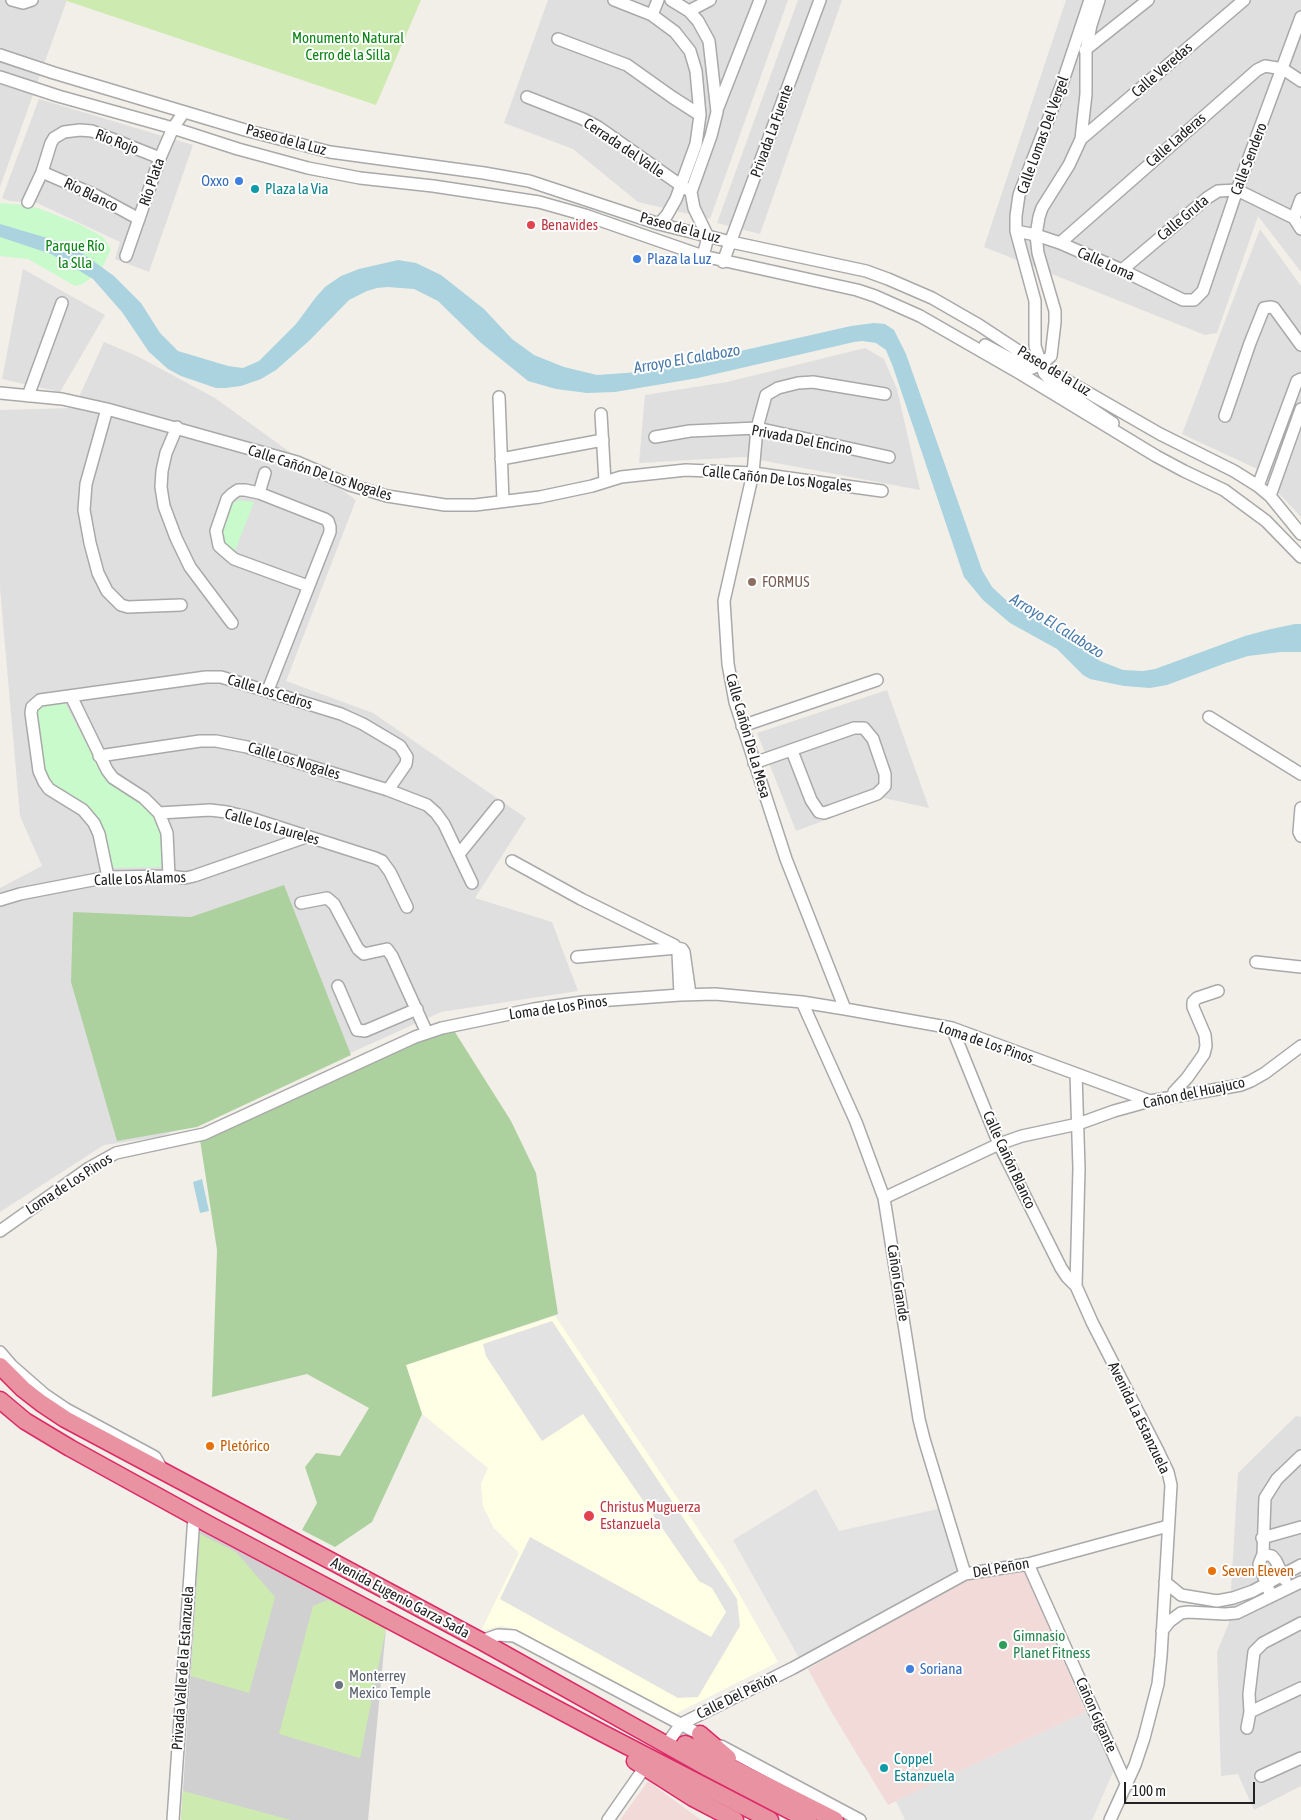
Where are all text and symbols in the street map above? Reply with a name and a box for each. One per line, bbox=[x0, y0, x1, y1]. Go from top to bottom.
park label: Monumento Natural Cerro de la Silla bbox=[292, 29, 404, 64]
street label: Calle Veredas bbox=[1128, 39, 1196, 101]
street label: Calle Lomas Del Vergel bbox=[1013, 74, 1073, 196]
street label: Privada La Fuente bbox=[747, 82, 797, 180]
street label: Calle Laderas bbox=[1142, 109, 1210, 171]
street label: Cerrada del Valle bbox=[580, 114, 668, 182]
street label: Calle Sendero bbox=[1227, 120, 1271, 198]
street label: Paseo de la Luz bbox=[244, 121, 328, 159]
street label: Río Rojo bbox=[93, 126, 141, 158]
street label: Río Plata bbox=[135, 156, 169, 208]
place label: Oxxo bbox=[201, 172, 229, 190]
street label: Río Blanco bbox=[61, 174, 121, 216]
marker: Oxxo bbox=[233, 175, 245, 187]
place label: Plaza la Via bbox=[265, 180, 329, 198]
marker: Plaza la Via bbox=[249, 183, 261, 195]
street label: Calle Gruta bbox=[1154, 191, 1212, 245]
street label: Paseo de la Luz bbox=[638, 209, 722, 247]
place label: Benavides bbox=[541, 216, 598, 234]
marker: Benavides bbox=[525, 219, 537, 231]
park label: Parque Río la Slla bbox=[45, 237, 105, 272]
street label: Calle Loma bbox=[1074, 243, 1138, 285]
place label: Plaza la Luz bbox=[647, 250, 711, 268]
marker: Plaza la Luz bbox=[631, 253, 643, 265]
water label: Arroyo El Calabozo bbox=[632, 340, 742, 378]
street label: Paseo de la Luz bbox=[1014, 342, 1094, 400]
street label: Privada Del Encino bbox=[750, 421, 854, 459]
street label: Calle Cañón De Los Nogales bbox=[246, 441, 394, 505]
street label: Calle Cañón De Los Nogales bbox=[701, 462, 853, 496]
place label: FORMUS bbox=[762, 573, 810, 591]
marker: FORMUS bbox=[746, 576, 758, 588]
water label: Arroyo El Calabozo bbox=[1006, 589, 1108, 663]
street label: Calle Los Cedros bbox=[225, 671, 315, 713]
street label: Calle Cañón De La Mesa bbox=[722, 672, 774, 800]
street label: Calle Los Nogales bbox=[246, 738, 342, 784]
street label: Calle Los Laureles bbox=[223, 805, 321, 849]
street label: Calle Los Álamos bbox=[94, 868, 186, 890]
street label: Loma de Los Pinos bbox=[508, 992, 608, 1024]
street label: Loma de Los Pinos bbox=[936, 1018, 1036, 1068]
street label: Cañon del Huajuco bbox=[1141, 1073, 1247, 1113]
street label: Calle Cañón Blanco bbox=[979, 1108, 1039, 1212]
street label: Loma de Los Pinos bbox=[23, 1149, 115, 1219]
street label: Cañon Grande bbox=[883, 1243, 913, 1323]
street label: Avenida La Estanzuela bbox=[1104, 1359, 1174, 1477]
place label: Pletórico bbox=[220, 1437, 270, 1455]
marker: Pletórico bbox=[204, 1440, 216, 1452]
place label: Christus Muguerza Estanzuela bbox=[600, 1498, 701, 1533]
marker: Christus Muguerza Estanzuela bbox=[582, 1509, 596, 1523]
street label: Avenida Eugenio Garza Sada bbox=[328, 1554, 472, 1642]
street label: Del Peñon bbox=[971, 1554, 1031, 1582]
place label: Seven Eleven bbox=[1222, 1562, 1294, 1580]
marker: Seven Eleven bbox=[1206, 1565, 1218, 1577]
street label: Privada Valle de la Estanzuela bbox=[168, 1585, 198, 1751]
place label: Gimnasio Planet Fitness bbox=[1013, 1627, 1090, 1662]
marker: Gimnasio Planet Fitness bbox=[997, 1639, 1009, 1651]
place label: Soriana bbox=[920, 1660, 962, 1678]
marker: Soriana bbox=[904, 1663, 916, 1675]
place label: Monterrey Mexico Temple bbox=[349, 1667, 431, 1702]
street label: Calle Del Peñón bbox=[694, 1669, 780, 1723]
street label: Cañon Gigante bbox=[1071, 1675, 1121, 1755]
marker: Monterrey Mexico Temple bbox=[333, 1679, 345, 1691]
place label: Coppel Estanzuela bbox=[894, 1750, 955, 1785]
marker: Coppel Estanzuela bbox=[878, 1762, 890, 1774]
scale bar bbox=[1126, 1772, 1257, 1804]
text: 100 m bbox=[1132, 1782, 1166, 1799]

